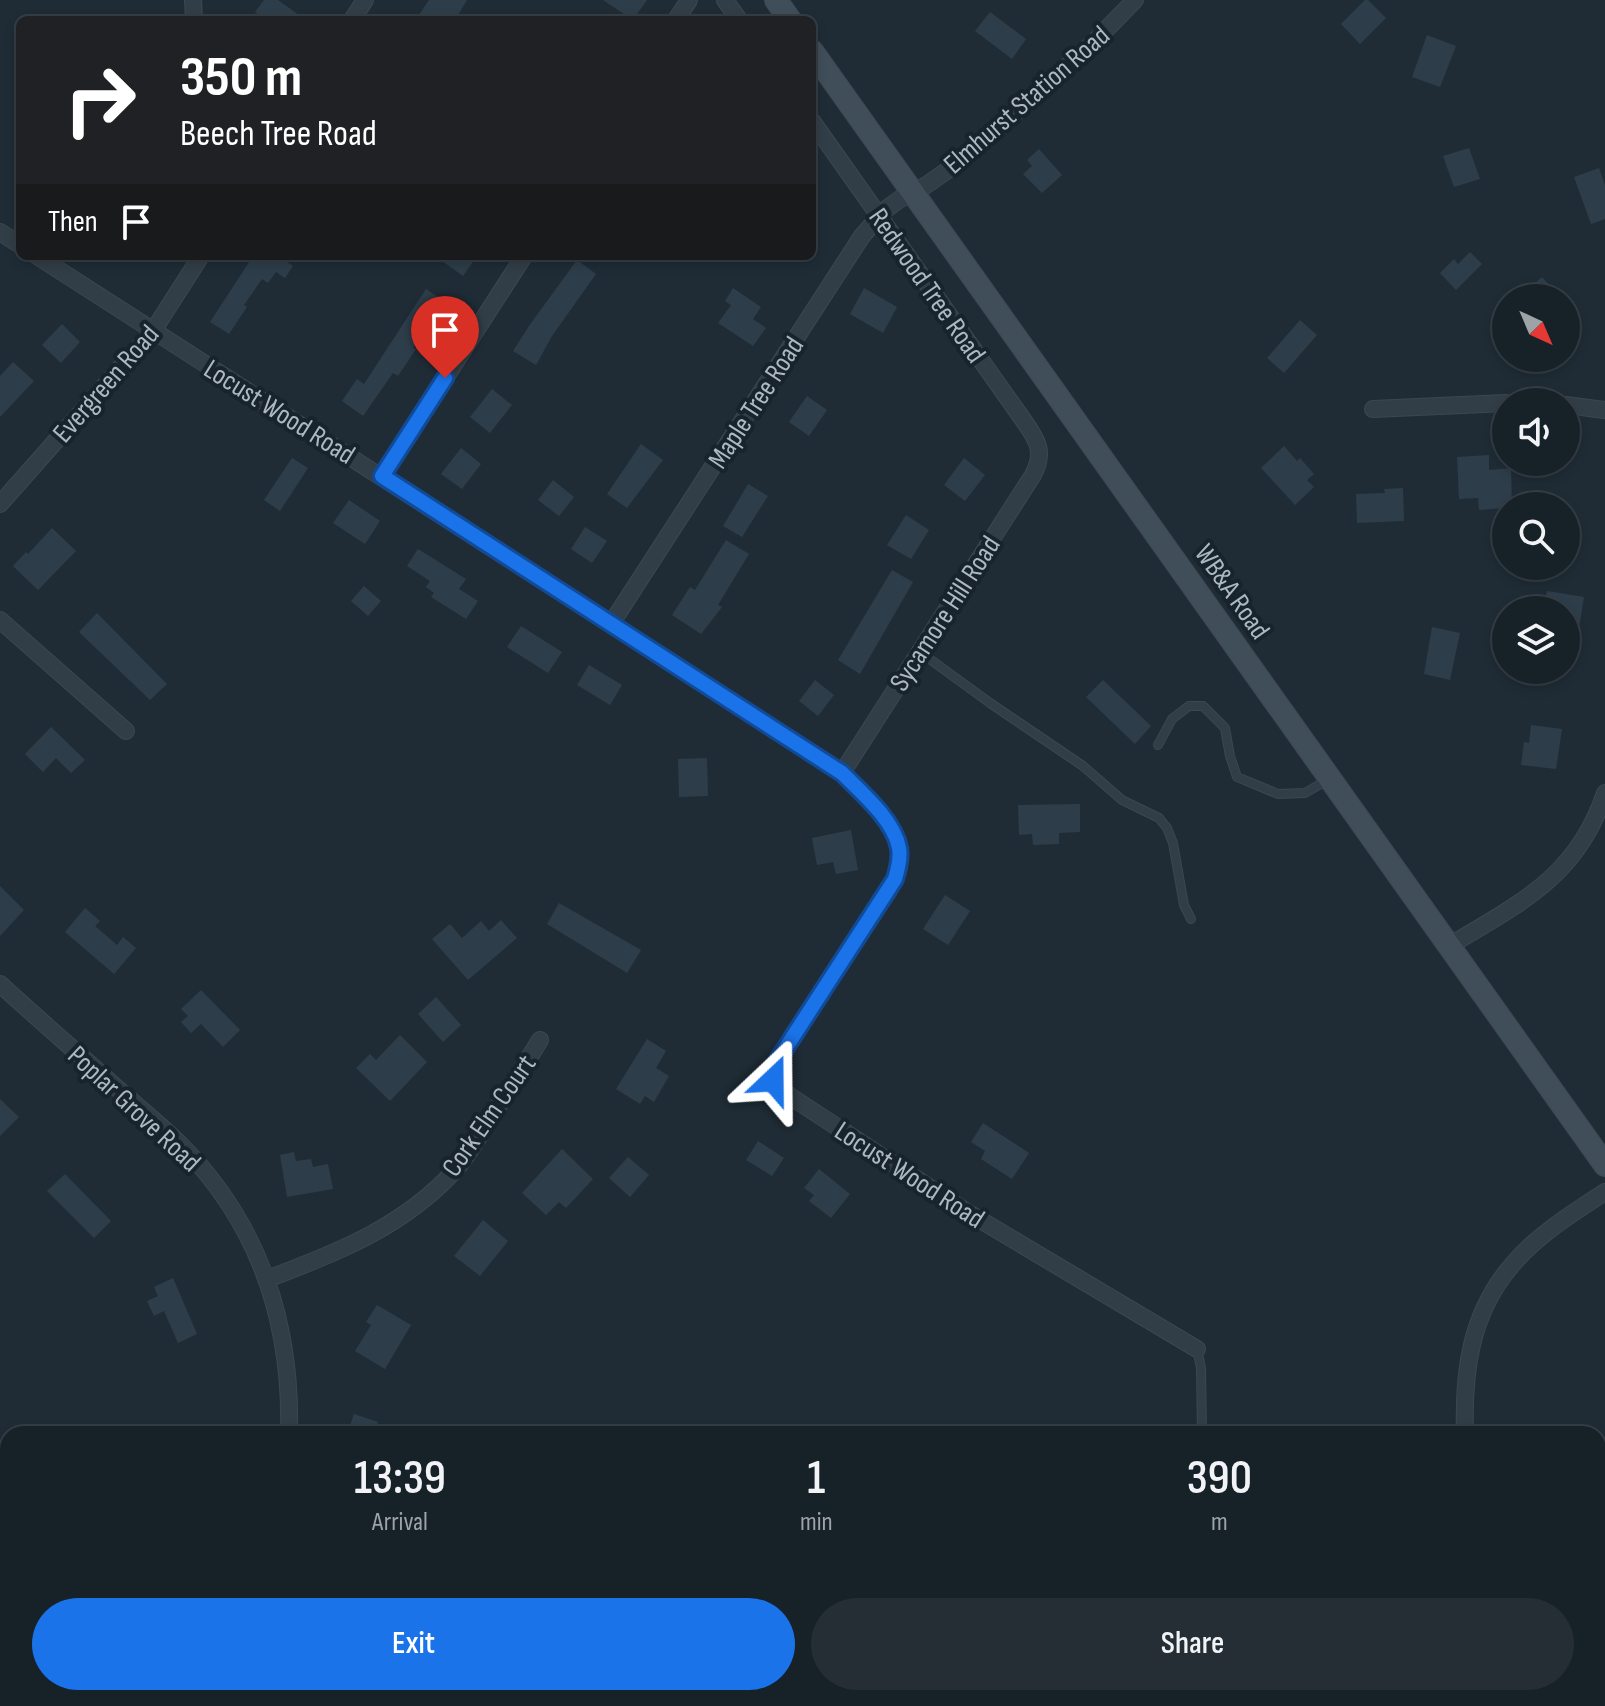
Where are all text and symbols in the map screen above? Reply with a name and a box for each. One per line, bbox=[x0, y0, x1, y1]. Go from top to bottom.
street label: Elmhurst Station Road bbox=[937, 19, 1117, 181]
text: 350 m bbox=[180, 45, 302, 112]
icon: right bbox=[48, 48, 152, 152]
text: Beech Tree Road bbox=[180, 113, 377, 156]
icon: arrive bbox=[114, 200, 158, 244]
street label: Redwood Tree Road bbox=[861, 202, 992, 369]
text: Then bbox=[48, 204, 98, 240]
north arrow bbox=[1492, 284, 1580, 372]
map controls bbox=[1492, 284, 1580, 684]
pin bbox=[411, 296, 479, 378]
icon: arrive bbox=[423, 308, 467, 352]
street label: Evergreen Road bbox=[46, 318, 166, 450]
street label: Maple Tree Road bbox=[701, 331, 811, 475]
street label: Locust Wood Road bbox=[198, 353, 361, 472]
button: sound bbox=[1492, 388, 1580, 476]
button: search bbox=[1492, 492, 1580, 580]
street label: Sycamore Hill Road bbox=[883, 530, 1008, 697]
street label: WB&A Road bbox=[1187, 538, 1276, 646]
button: layers bbox=[1492, 596, 1580, 684]
position arrow bbox=[731, 1038, 815, 1122]
street label: Poplar Grove Road bbox=[61, 1039, 207, 1179]
street label: Cork Elm Court bbox=[435, 1049, 543, 1183]
street label: Locust Wood Road bbox=[828, 1115, 990, 1236]
text: 13:39 bbox=[354, 1450, 446, 1507]
text: 1 bbox=[807, 1450, 825, 1507]
text: 390 bbox=[1187, 1450, 1252, 1507]
text: Arrival bbox=[372, 1507, 428, 1538]
text: min bbox=[800, 1507, 833, 1538]
text: m bbox=[1211, 1507, 1228, 1538]
button: Exit bbox=[32, 1598, 795, 1690]
button: Share bbox=[811, 1598, 1574, 1690]

